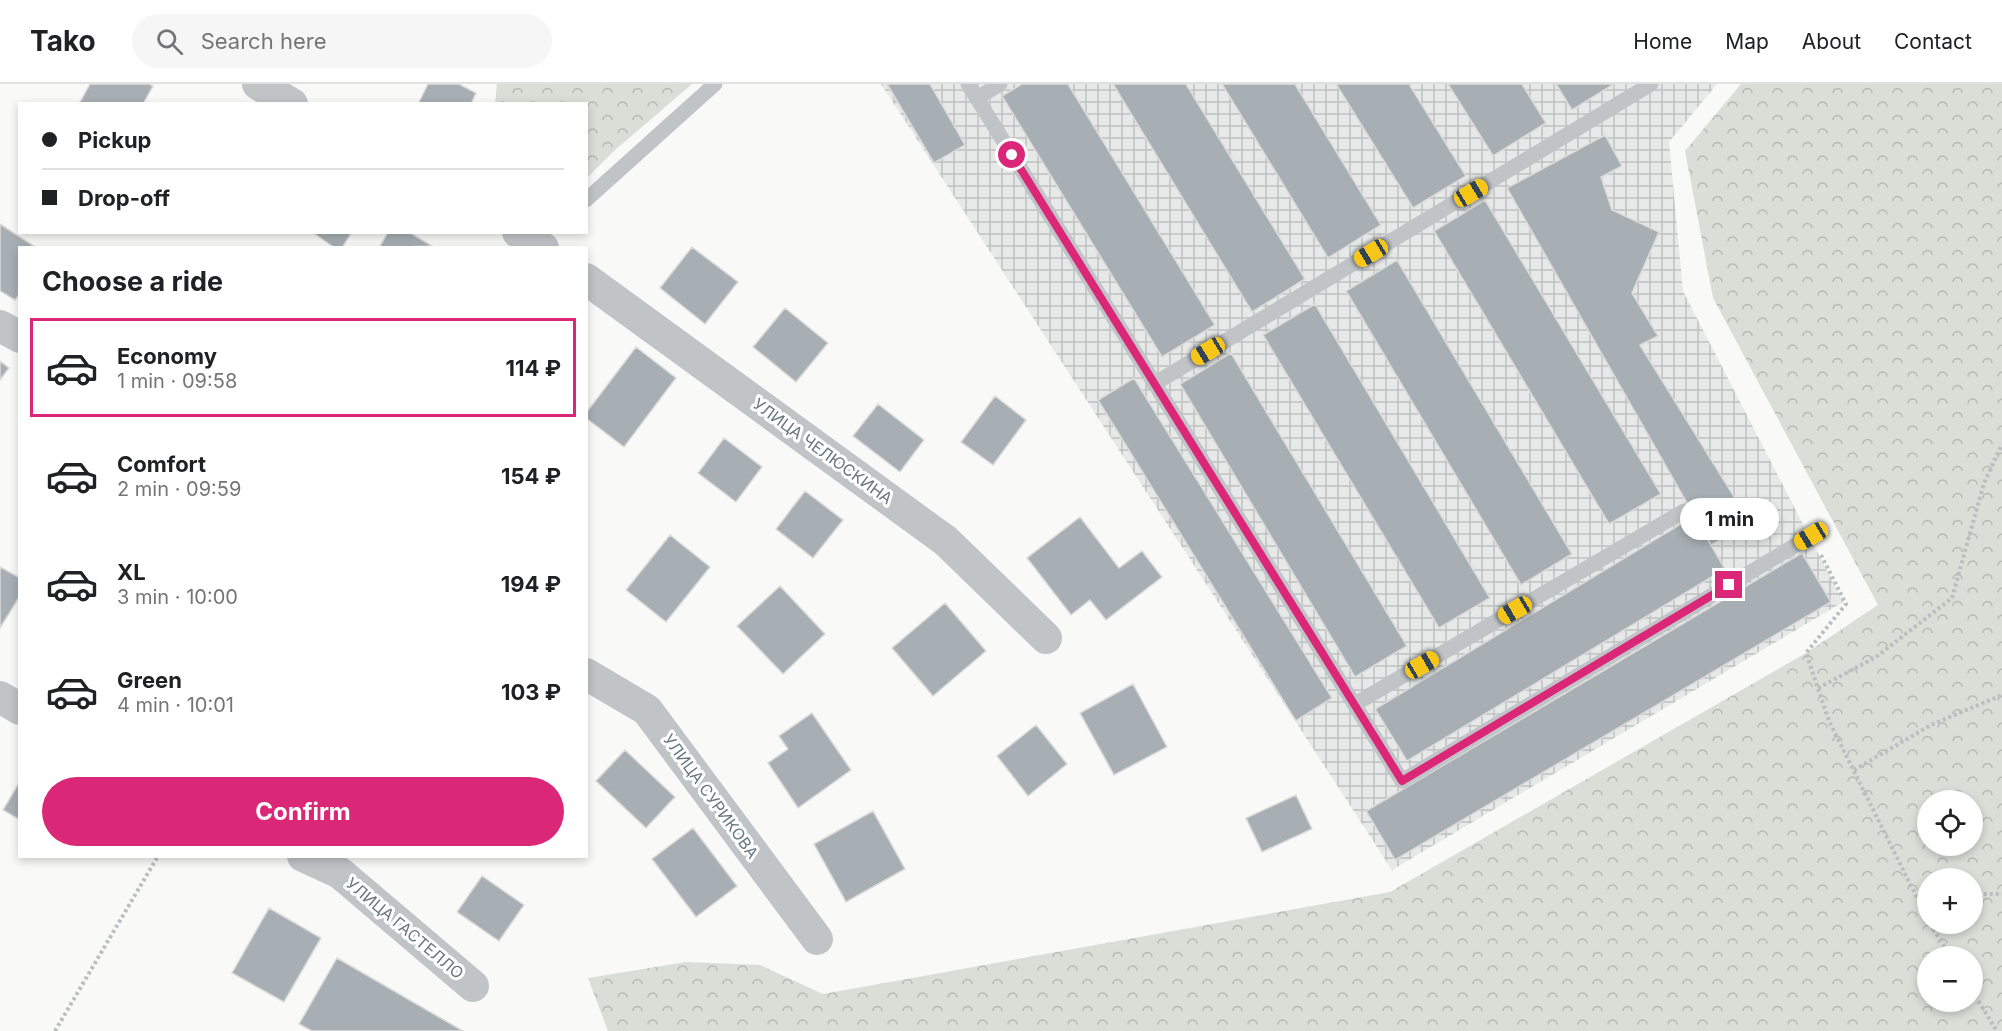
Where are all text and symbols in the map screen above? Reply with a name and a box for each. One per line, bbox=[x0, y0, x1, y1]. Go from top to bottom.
search box bbox=[132, 14, 552, 68]
text: Tako bbox=[30, 24, 96, 58]
icon: search bbox=[153, 25, 186, 58]
text: Search here bbox=[201, 28, 326, 54]
text: Home bbox=[1633, 29, 1692, 54]
text: Map bbox=[1725, 29, 1769, 54]
text: About bbox=[1802, 29, 1861, 54]
text: Contact bbox=[1894, 29, 1972, 54]
text: Pickup bbox=[78, 127, 152, 153]
route start bbox=[998, 141, 1025, 168]
car bbox=[1451, 176, 1491, 210]
text: Drop-off bbox=[78, 185, 170, 211]
car bbox=[1351, 236, 1391, 270]
text: Choose a ride bbox=[42, 265, 223, 298]
car bbox=[1188, 334, 1228, 368]
icon: car bbox=[45, 341, 99, 395]
text: Economy bbox=[117, 343, 217, 369]
text: 114 ₽ bbox=[506, 355, 561, 381]
text: 1 min · 09:58 bbox=[117, 369, 237, 393]
street label: УЛИЦА ЧЕЛЮСКИНА bbox=[749, 394, 897, 508]
icon: car bbox=[45, 449, 99, 503]
text: Comfort bbox=[117, 451, 206, 477]
text: 154 ₽ bbox=[501, 463, 561, 489]
text: 2 min · 09:59 bbox=[117, 477, 241, 501]
callout: 1 min bbox=[1680, 498, 1778, 540]
text: 1 min bbox=[1705, 507, 1754, 531]
car bbox=[1791, 519, 1831, 553]
icon: car bbox=[45, 557, 99, 611]
text: XL bbox=[117, 559, 146, 585]
text: 194 ₽ bbox=[501, 571, 561, 597]
route end bbox=[1715, 571, 1742, 598]
text: 3 min · 10:00 bbox=[117, 585, 238, 609]
car bbox=[1495, 593, 1535, 627]
car bbox=[1402, 648, 1442, 682]
icon: car bbox=[45, 665, 99, 719]
text: Green bbox=[117, 667, 182, 693]
text: 103 ₽ bbox=[501, 679, 561, 705]
text: 4 min · 10:01 bbox=[117, 693, 234, 717]
street label: УЛИЦА СУРИКОВА bbox=[659, 730, 763, 862]
button: Confirm bbox=[42, 777, 564, 846]
map controls bbox=[1917, 790, 1983, 1012]
button: locate bbox=[1917, 790, 1983, 856]
button: + bbox=[1917, 868, 1983, 934]
street label: УЛИЦА ГАСТЕЛЛО bbox=[342, 873, 468, 983]
button: − bbox=[1917, 946, 1983, 1012]

